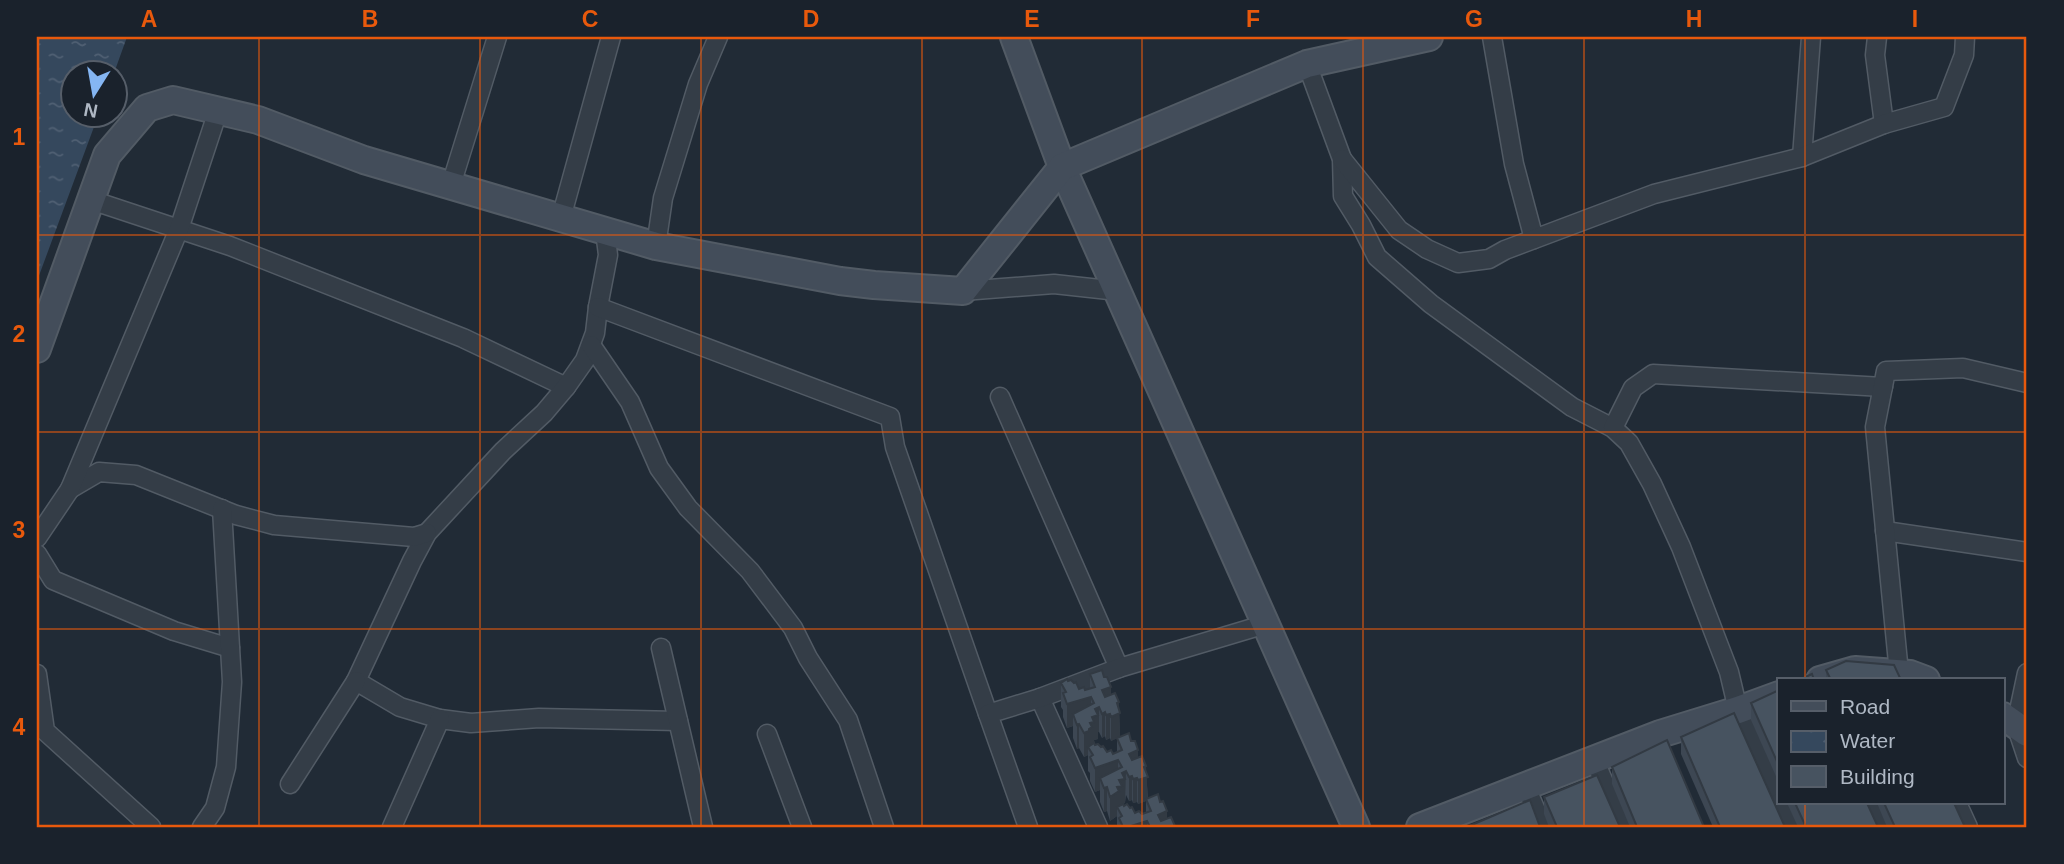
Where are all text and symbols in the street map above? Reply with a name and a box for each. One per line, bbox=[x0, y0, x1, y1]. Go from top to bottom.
text: A bbox=[141, 6, 157, 32]
text: B bbox=[362, 6, 378, 32]
text: C bbox=[582, 6, 598, 32]
text: D bbox=[803, 6, 819, 32]
text: E bbox=[1024, 6, 1040, 32]
text: F bbox=[1246, 6, 1260, 32]
text: G bbox=[1465, 6, 1483, 32]
text: H bbox=[1686, 6, 1702, 32]
text: I bbox=[1912, 6, 1918, 32]
north arrow bbox=[60, 60, 130, 130]
text: N bbox=[82, 99, 100, 122]
text: 1 bbox=[13, 124, 26, 150]
text: 2 bbox=[13, 321, 25, 347]
text: 3 bbox=[13, 517, 25, 543]
legend bbox=[1777, 678, 2004, 804]
text: Road bbox=[1840, 695, 1890, 718]
text: 4 bbox=[13, 714, 26, 740]
text: Water bbox=[1840, 729, 1895, 752]
text: Building bbox=[1840, 765, 1915, 788]

